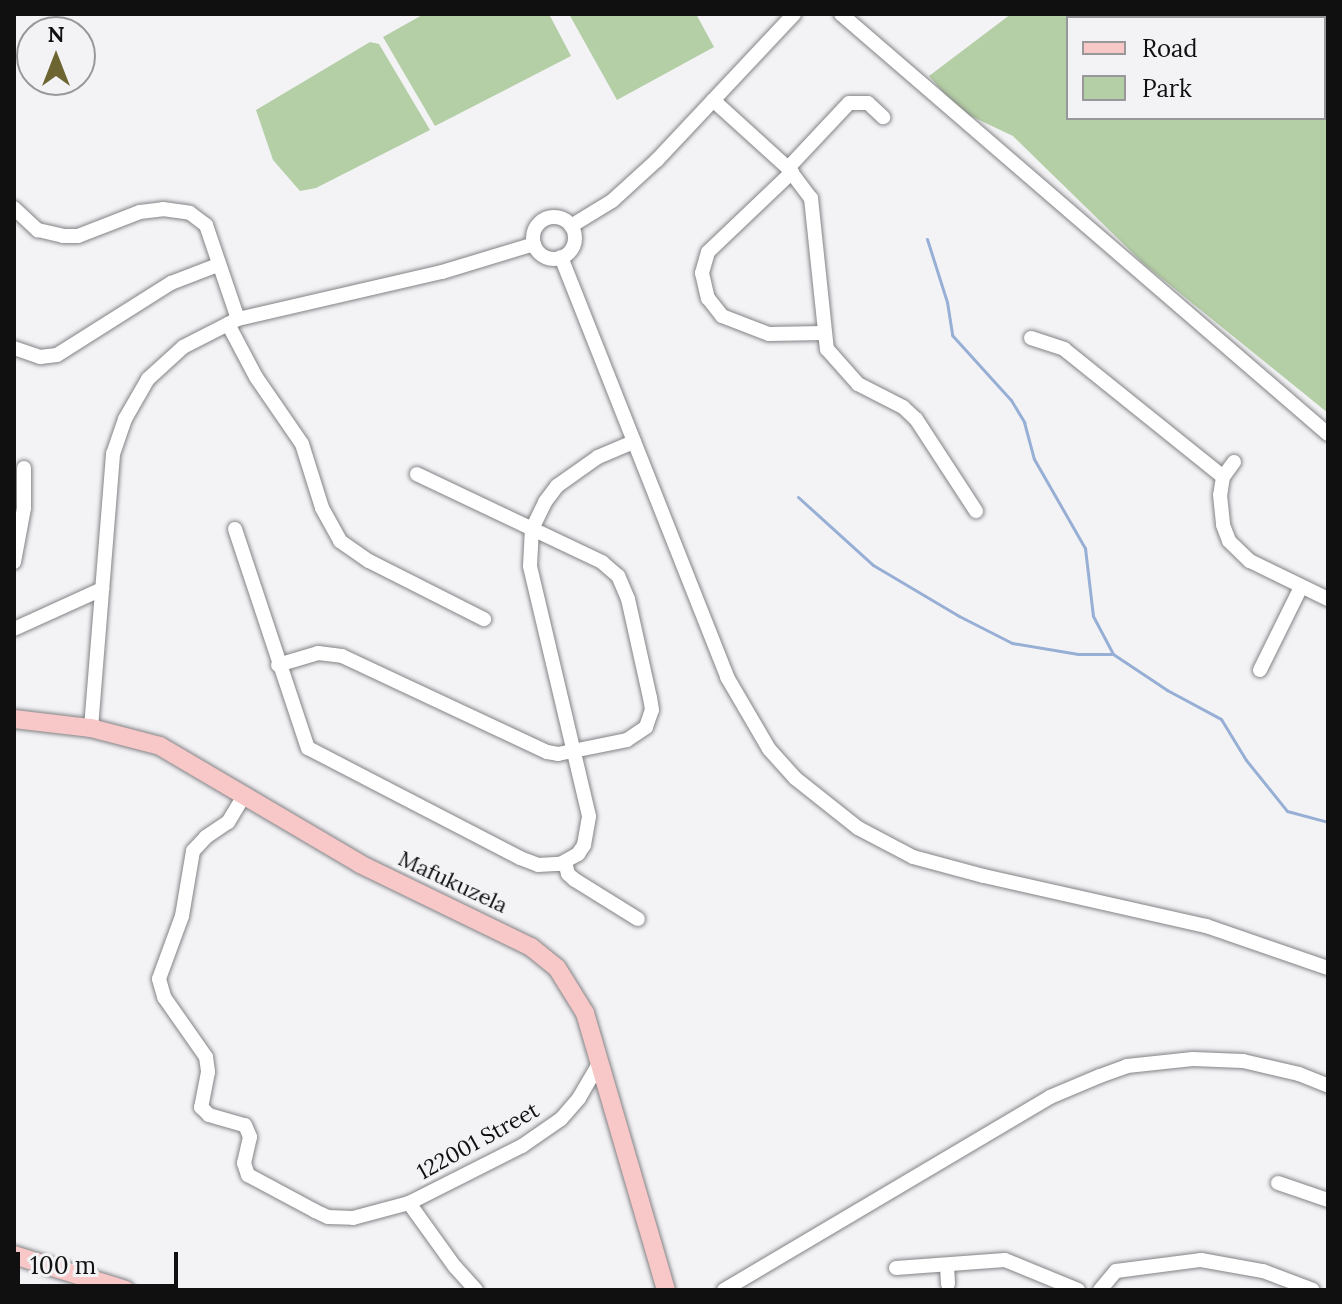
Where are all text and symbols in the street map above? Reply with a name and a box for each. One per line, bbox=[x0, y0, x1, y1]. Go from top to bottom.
north arrow bbox=[16, 16, 96, 96]
legend bbox=[1066, 16, 1326, 120]
text: N bbox=[47, 20, 65, 48]
text: Road bbox=[1142, 33, 1198, 64]
text: Park bbox=[1142, 73, 1192, 104]
street label: Mafukuzela bbox=[394, 845, 512, 919]
street label: 122001 Street bbox=[413, 1097, 543, 1185]
scale bar bbox=[20, 1236, 182, 1286]
text: 100 m bbox=[30, 1250, 96, 1281]

